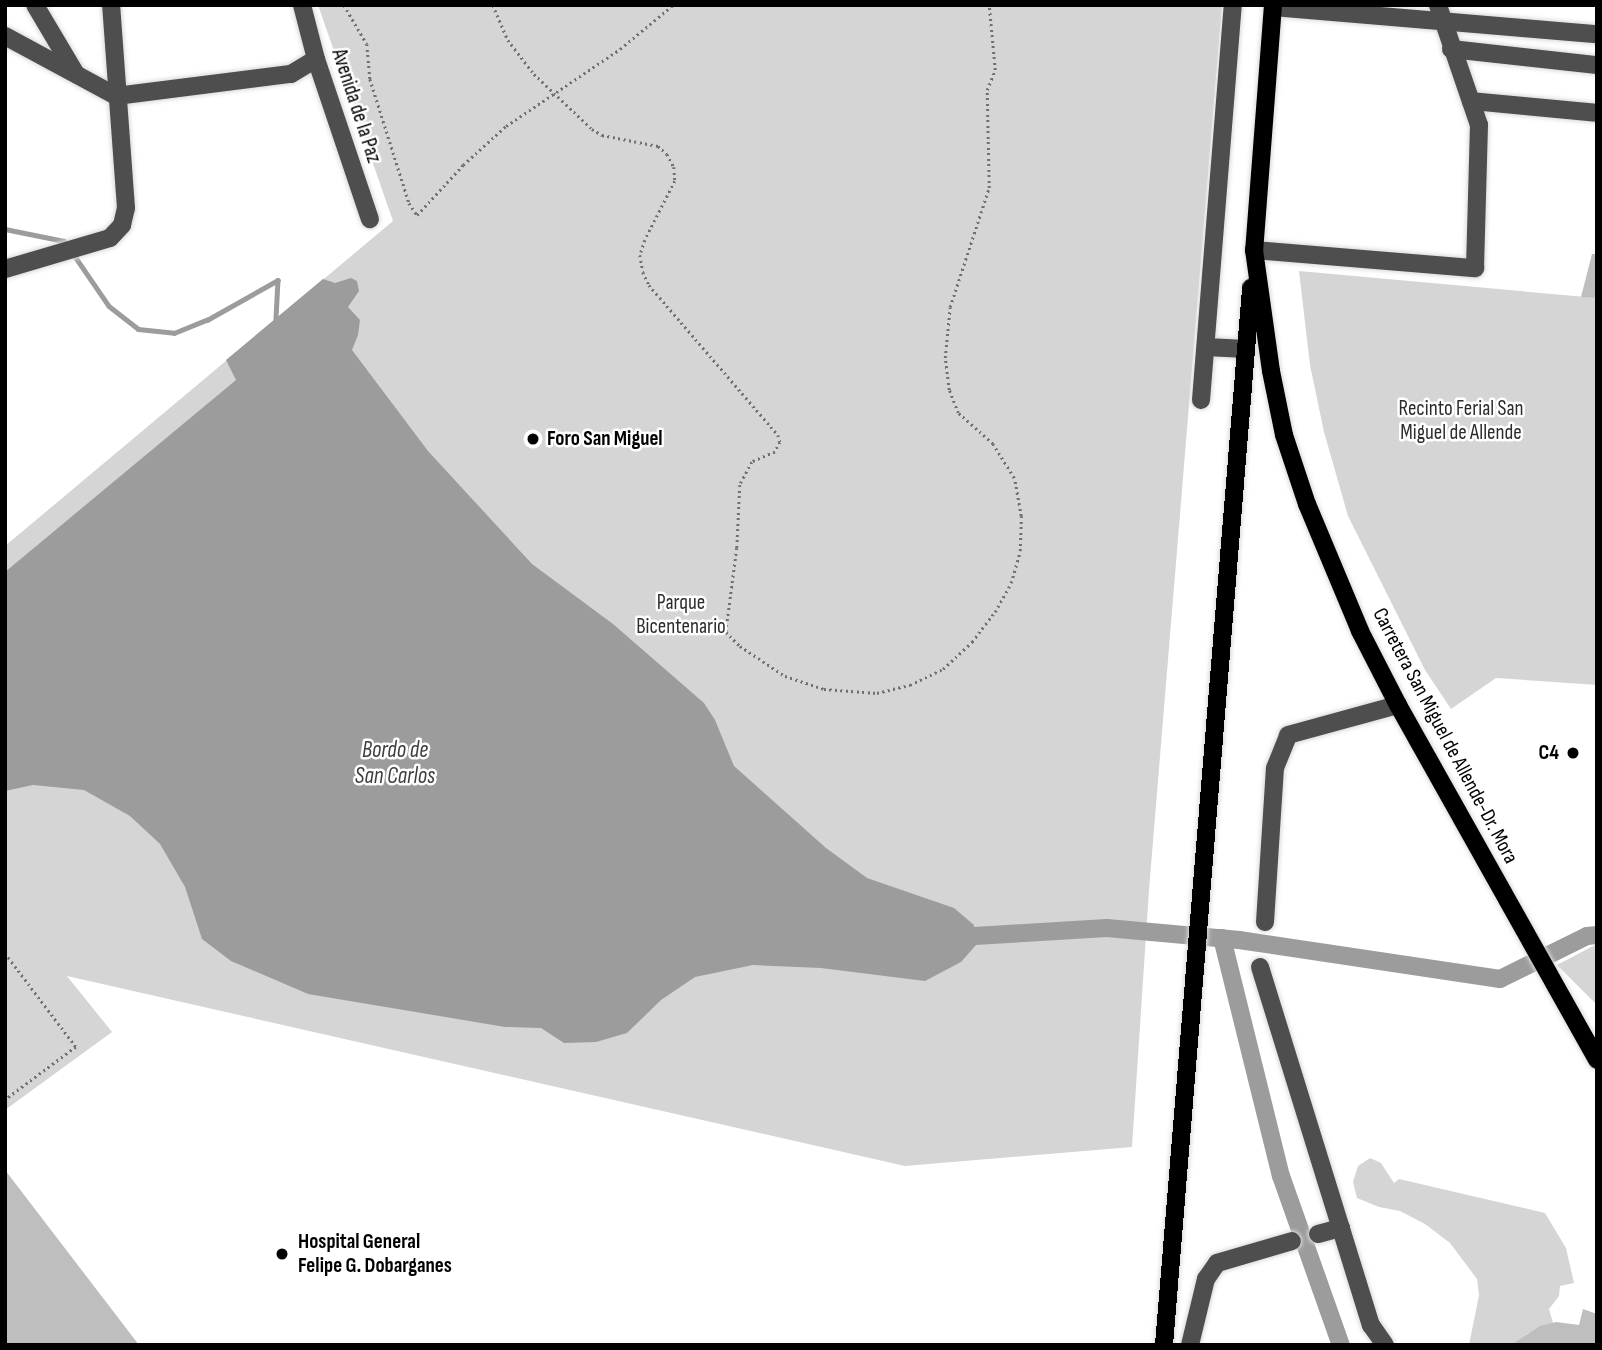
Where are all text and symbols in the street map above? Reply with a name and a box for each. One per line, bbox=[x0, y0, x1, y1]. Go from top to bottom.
street label: Avenida de la Paz bbox=[326, 46, 386, 166]
park label: Recinto Ferial San Miguel de Allende bbox=[1398, 396, 1524, 446]
place label: Foro San Miguel bbox=[547, 426, 663, 452]
marker: Foro San Miguel bbox=[525, 431, 541, 447]
park label: Parque Bicentenario bbox=[636, 590, 726, 640]
street label: Carretera San Miguel de Allende-Dr. Mora bbox=[1367, 604, 1523, 868]
water label: Bordo de San Carlos bbox=[355, 736, 435, 790]
place label: C4 bbox=[1538, 740, 1559, 766]
marker: C4 bbox=[1565, 745, 1581, 761]
place label: Hospital General Felipe G. Dobarganes bbox=[298, 1229, 452, 1279]
marker: Hospital General Felipe G. Dobarganes bbox=[272, 1244, 292, 1264]

